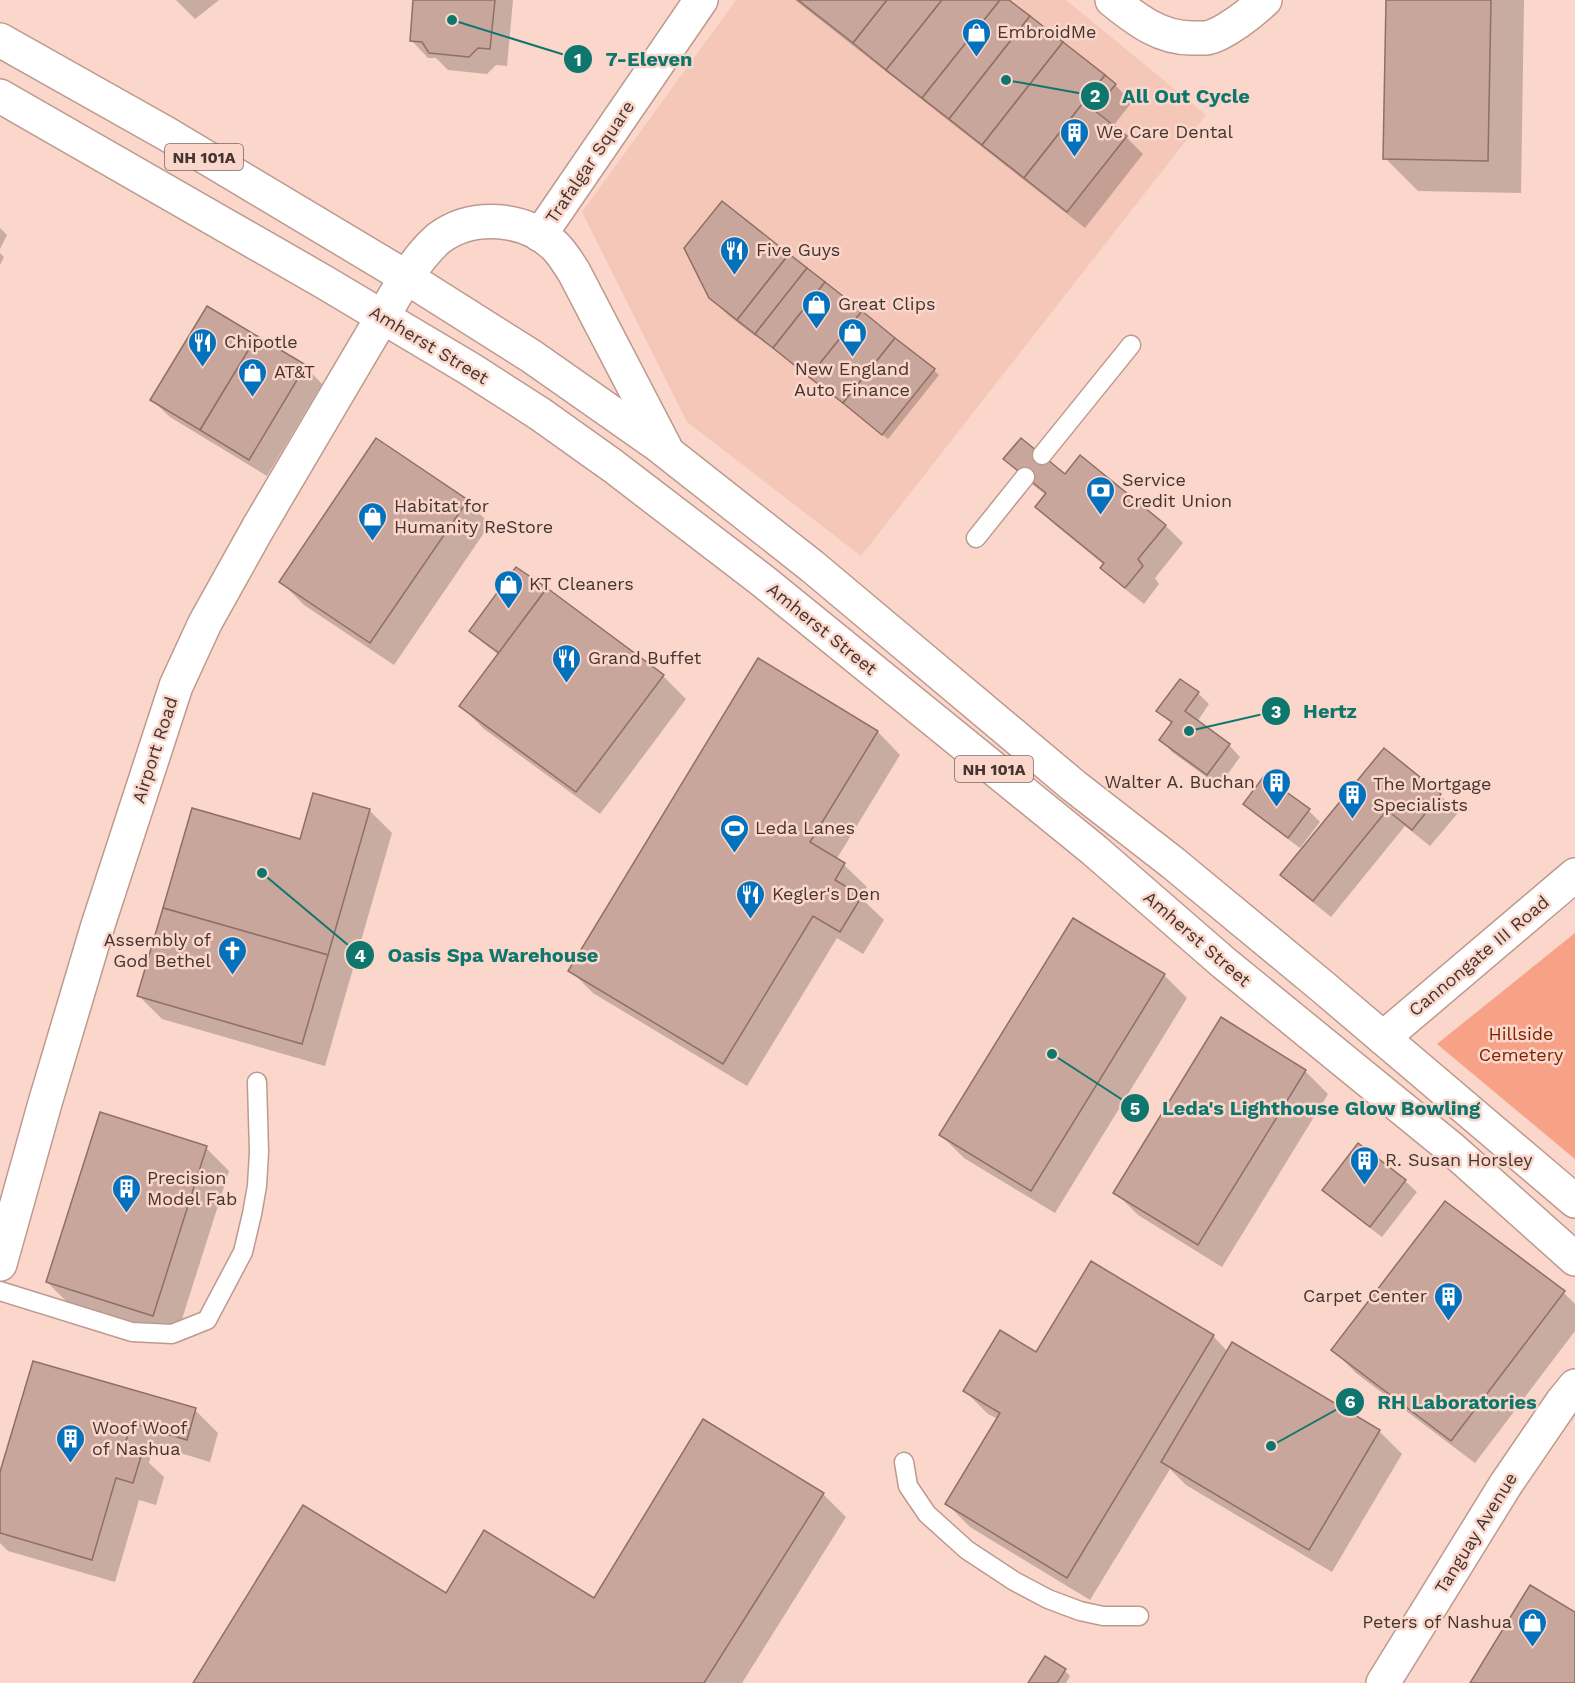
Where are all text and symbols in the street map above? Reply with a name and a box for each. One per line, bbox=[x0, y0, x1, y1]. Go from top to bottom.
shop icon: EmbroidMe bbox=[960, 16, 992, 58]
place label: EmbroidMe bbox=[997, 21, 1096, 42]
callout: 7-Eleven bbox=[563, 40, 704, 78]
text: 7-Eleven bbox=[605, 47, 693, 71]
text: 1 bbox=[574, 49, 582, 70]
callout: All Out Cycle bbox=[1080, 77, 1262, 115]
text: All Out Cycle bbox=[1122, 84, 1250, 108]
text: 2 bbox=[1090, 85, 1100, 106]
street label: Trafalgar Square bbox=[541, 96, 638, 227]
building icon: We Care Dental bbox=[1059, 116, 1091, 158]
place label: We Care Dental bbox=[1096, 121, 1233, 142]
road number: NH 101A bbox=[165, 144, 243, 170]
restaurant icon: Five Guys bbox=[719, 234, 751, 276]
place label: Five Guys bbox=[756, 239, 840, 260]
shop icon: Great Clips bbox=[801, 288, 833, 330]
place label: Great Clips bbox=[838, 293, 935, 314]
street label: Amherst Street bbox=[366, 301, 493, 389]
shop icon: New England Auto Finance bbox=[836, 316, 868, 358]
restaurant icon: Chipotle bbox=[187, 326, 219, 368]
place label: Chipotle bbox=[224, 331, 298, 352]
shop icon: AT&T bbox=[237, 356, 269, 398]
place label: New England Auto Finance bbox=[794, 358, 910, 400]
place label: AT&T bbox=[274, 361, 315, 382]
place label: Service Credit Union bbox=[1122, 469, 1232, 511]
bank icon: Service Credit Union bbox=[1085, 474, 1117, 516]
place label: Habitat for Humanity ReStore bbox=[394, 495, 553, 537]
shop icon: Habitat for Humanity ReStore bbox=[357, 500, 389, 542]
shop icon: KT Cleaners bbox=[492, 568, 524, 610]
place label: KT Cleaners bbox=[529, 573, 634, 594]
street label: Amherst Street bbox=[763, 578, 882, 679]
restaurant icon: Grand Buffet bbox=[551, 642, 583, 684]
place label: Grand Buffet bbox=[588, 647, 702, 668]
callout: Hertz bbox=[1261, 692, 1369, 730]
street label: Airport Road bbox=[127, 694, 182, 806]
text: Hertz bbox=[1303, 699, 1357, 723]
text: 3 bbox=[1271, 701, 1281, 722]
road number: NH 101A bbox=[955, 756, 1033, 782]
building icon: Walter A. Buchan bbox=[1260, 766, 1292, 808]
place label: Walter A. Buchan bbox=[1104, 771, 1255, 792]
place label: The Mortgage Specialists bbox=[1373, 773, 1491, 815]
building icon: The Mortgage Specialists bbox=[1336, 778, 1368, 820]
sports icon: Leda Lanes bbox=[718, 812, 750, 854]
place label: Leda Lanes bbox=[755, 817, 855, 838]
restaurant icon: Kegler's Den bbox=[735, 878, 767, 920]
place label: Kegler's Den bbox=[772, 883, 880, 904]
street label: Amherst Street bbox=[1140, 886, 1255, 991]
street label: Cannongate III Road bbox=[1404, 891, 1553, 1020]
place label: Assembly of God Bethel bbox=[104, 929, 211, 971]
church icon: Assembly of God Bethel bbox=[216, 934, 248, 976]
callout: Oasis Spa Warehouse bbox=[345, 936, 610, 974]
text: Oasis Spa Warehouse bbox=[388, 943, 598, 967]
text: 4 bbox=[354, 945, 366, 966]
park label: Hillside Cemetery bbox=[1479, 1023, 1564, 1065]
callout: Leda's Lighthouse Glow Bowling bbox=[1120, 1089, 1492, 1127]
text: Leda's Lighthouse Glow Bowling bbox=[1162, 1096, 1481, 1120]
text: 5 bbox=[1130, 1098, 1140, 1119]
building icon: R. Susan Horsley bbox=[1348, 1144, 1380, 1186]
place label: R. Susan Horsley bbox=[1385, 1149, 1533, 1170]
place label: Precision Model Fab bbox=[147, 1167, 237, 1209]
building icon: Precision Model Fab bbox=[110, 1172, 142, 1214]
building icon: Carpet Center bbox=[1432, 1280, 1464, 1322]
place label: Carpet Center bbox=[1303, 1285, 1427, 1306]
callout: RH Laboratories bbox=[1335, 1383, 1549, 1421]
text: RH Laboratories bbox=[1377, 1390, 1537, 1414]
text: 6 bbox=[1344, 1391, 1356, 1412]
place label: Woof Woof of Nashua bbox=[92, 1417, 187, 1459]
building icon: Woof Woof of Nashua bbox=[55, 1422, 87, 1464]
street label: Tanguay Avenue bbox=[1430, 1468, 1521, 1597]
shop icon: Peters of Nashua bbox=[1517, 1606, 1549, 1648]
place label: Peters of Nashua bbox=[1362, 1611, 1512, 1632]

